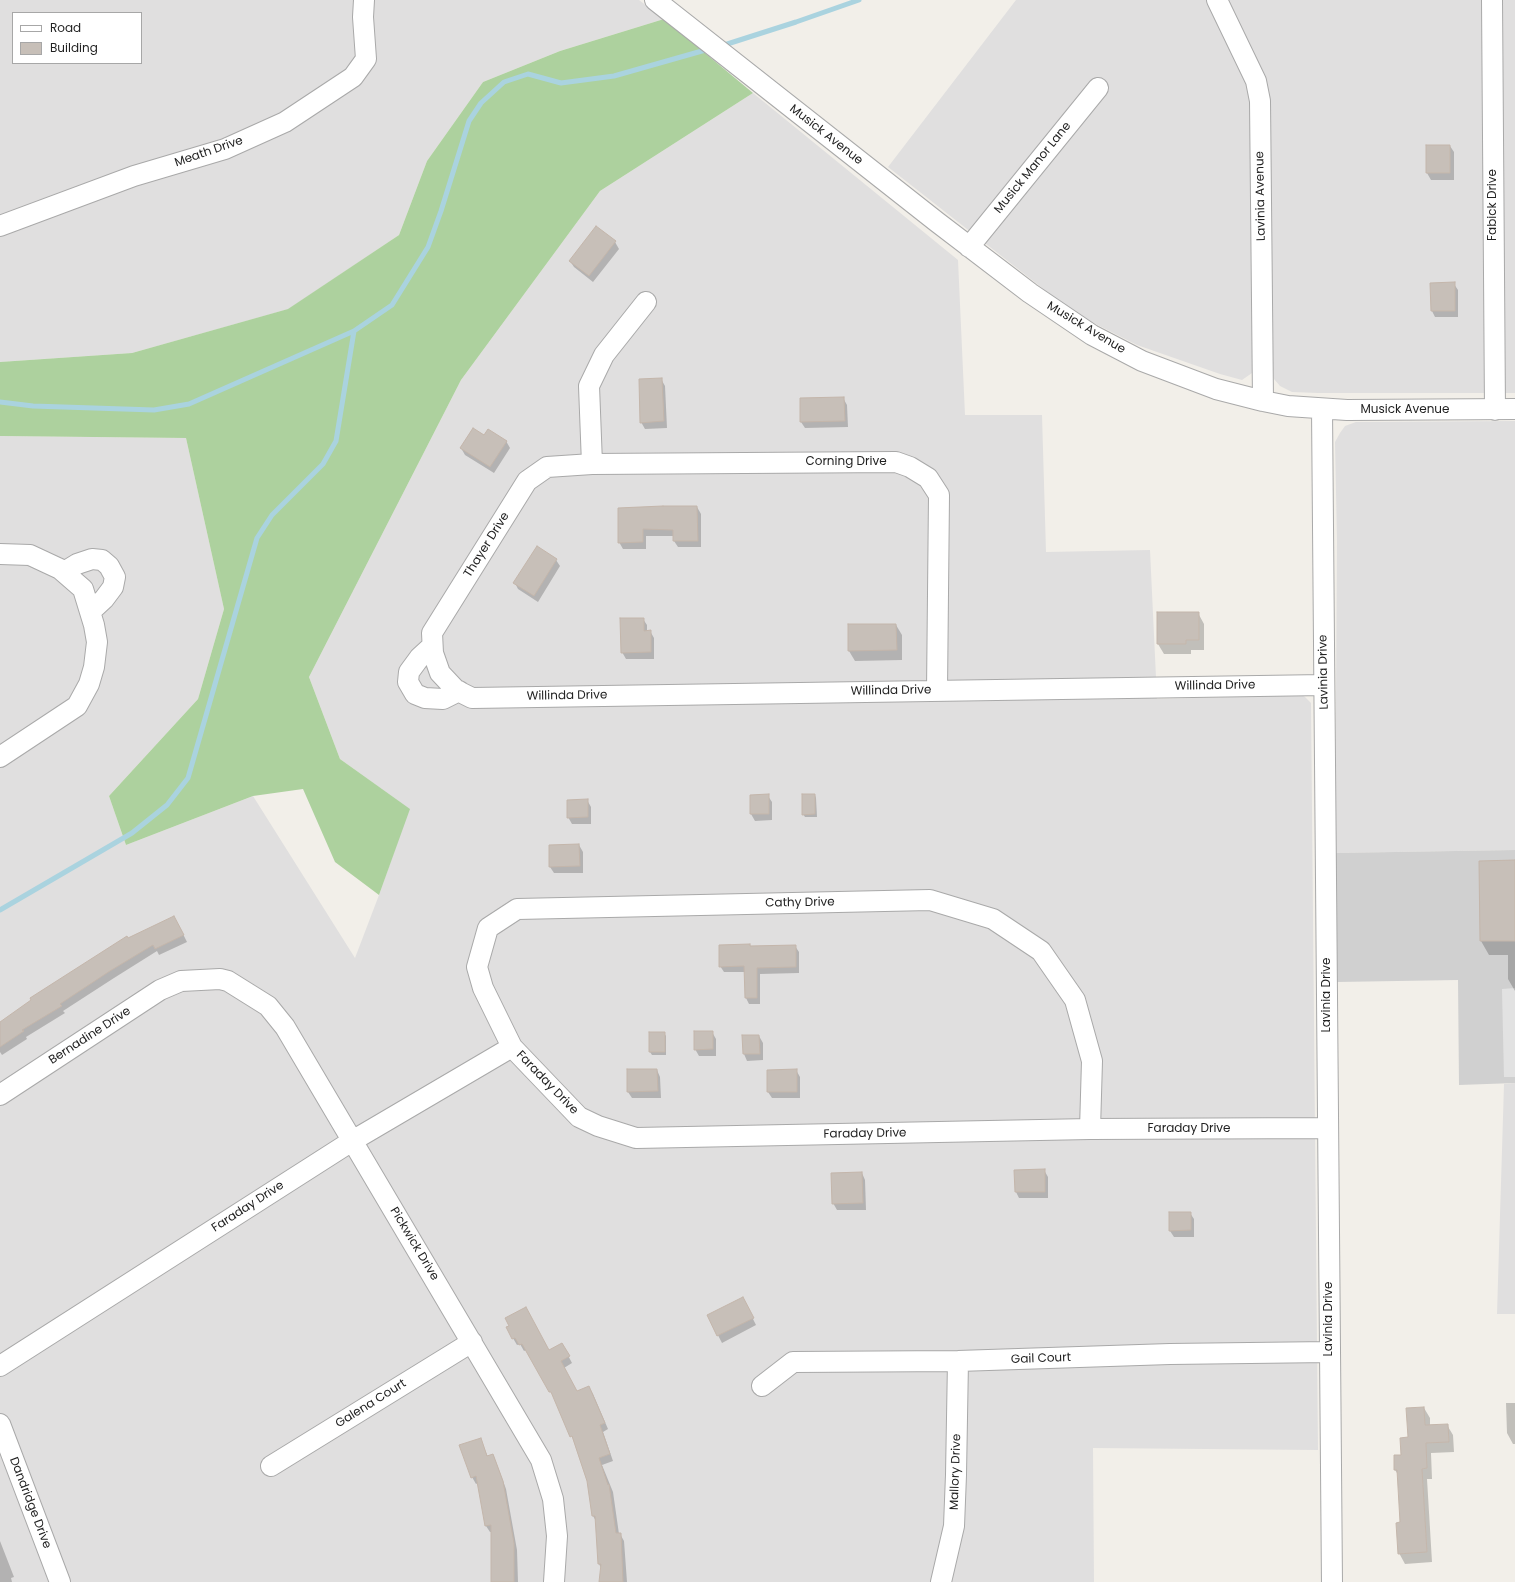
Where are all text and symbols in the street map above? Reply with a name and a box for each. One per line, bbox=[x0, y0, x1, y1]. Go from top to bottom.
legend bbox=[12, 12, 142, 64]
text: Road bbox=[50, 19, 81, 36]
text: Building bbox=[50, 39, 98, 56]
street label: Musick Avenue bbox=[787, 102, 865, 168]
street label: Musick Manor Lane bbox=[992, 119, 1074, 217]
street label: Meath Drive bbox=[173, 134, 245, 170]
street label: Lavinia Avenue bbox=[1253, 151, 1269, 241]
street label: Fabick Drive bbox=[1486, 169, 1500, 241]
street label: Musick Avenue bbox=[1044, 299, 1128, 357]
street label: Musick Avenue bbox=[1361, 403, 1449, 417]
street label: Corning Drive bbox=[805, 455, 887, 469]
street label: Thayer Drive bbox=[461, 510, 513, 580]
street label: Lavinia Drive bbox=[1316, 634, 1332, 710]
street label: Willinda Drive bbox=[1175, 678, 1255, 694]
street label: Willinda Drive bbox=[851, 683, 931, 699]
street label: Willinda Drive bbox=[527, 688, 607, 704]
street label: Cathy Drive bbox=[765, 895, 835, 911]
street label: Lavinia Drive bbox=[1320, 957, 1334, 1033]
street label: Bernadine Drive bbox=[46, 1004, 134, 1068]
street label: Faraday Drive bbox=[513, 1048, 581, 1118]
street label: Faraday Drive bbox=[1147, 1122, 1231, 1136]
street label: Faraday Drive bbox=[823, 1126, 907, 1142]
street label: Faraday Drive bbox=[209, 1178, 287, 1236]
street label: Pickwick Drive bbox=[386, 1205, 442, 1283]
street label: Lavinia Drive bbox=[1322, 1281, 1336, 1357]
street label: Gail Court bbox=[1011, 1351, 1071, 1367]
street label: Galena Court bbox=[333, 1377, 409, 1431]
street label: Mallory Drive bbox=[947, 1433, 965, 1511]
street label: Dandridge Drive bbox=[6, 1455, 54, 1551]

